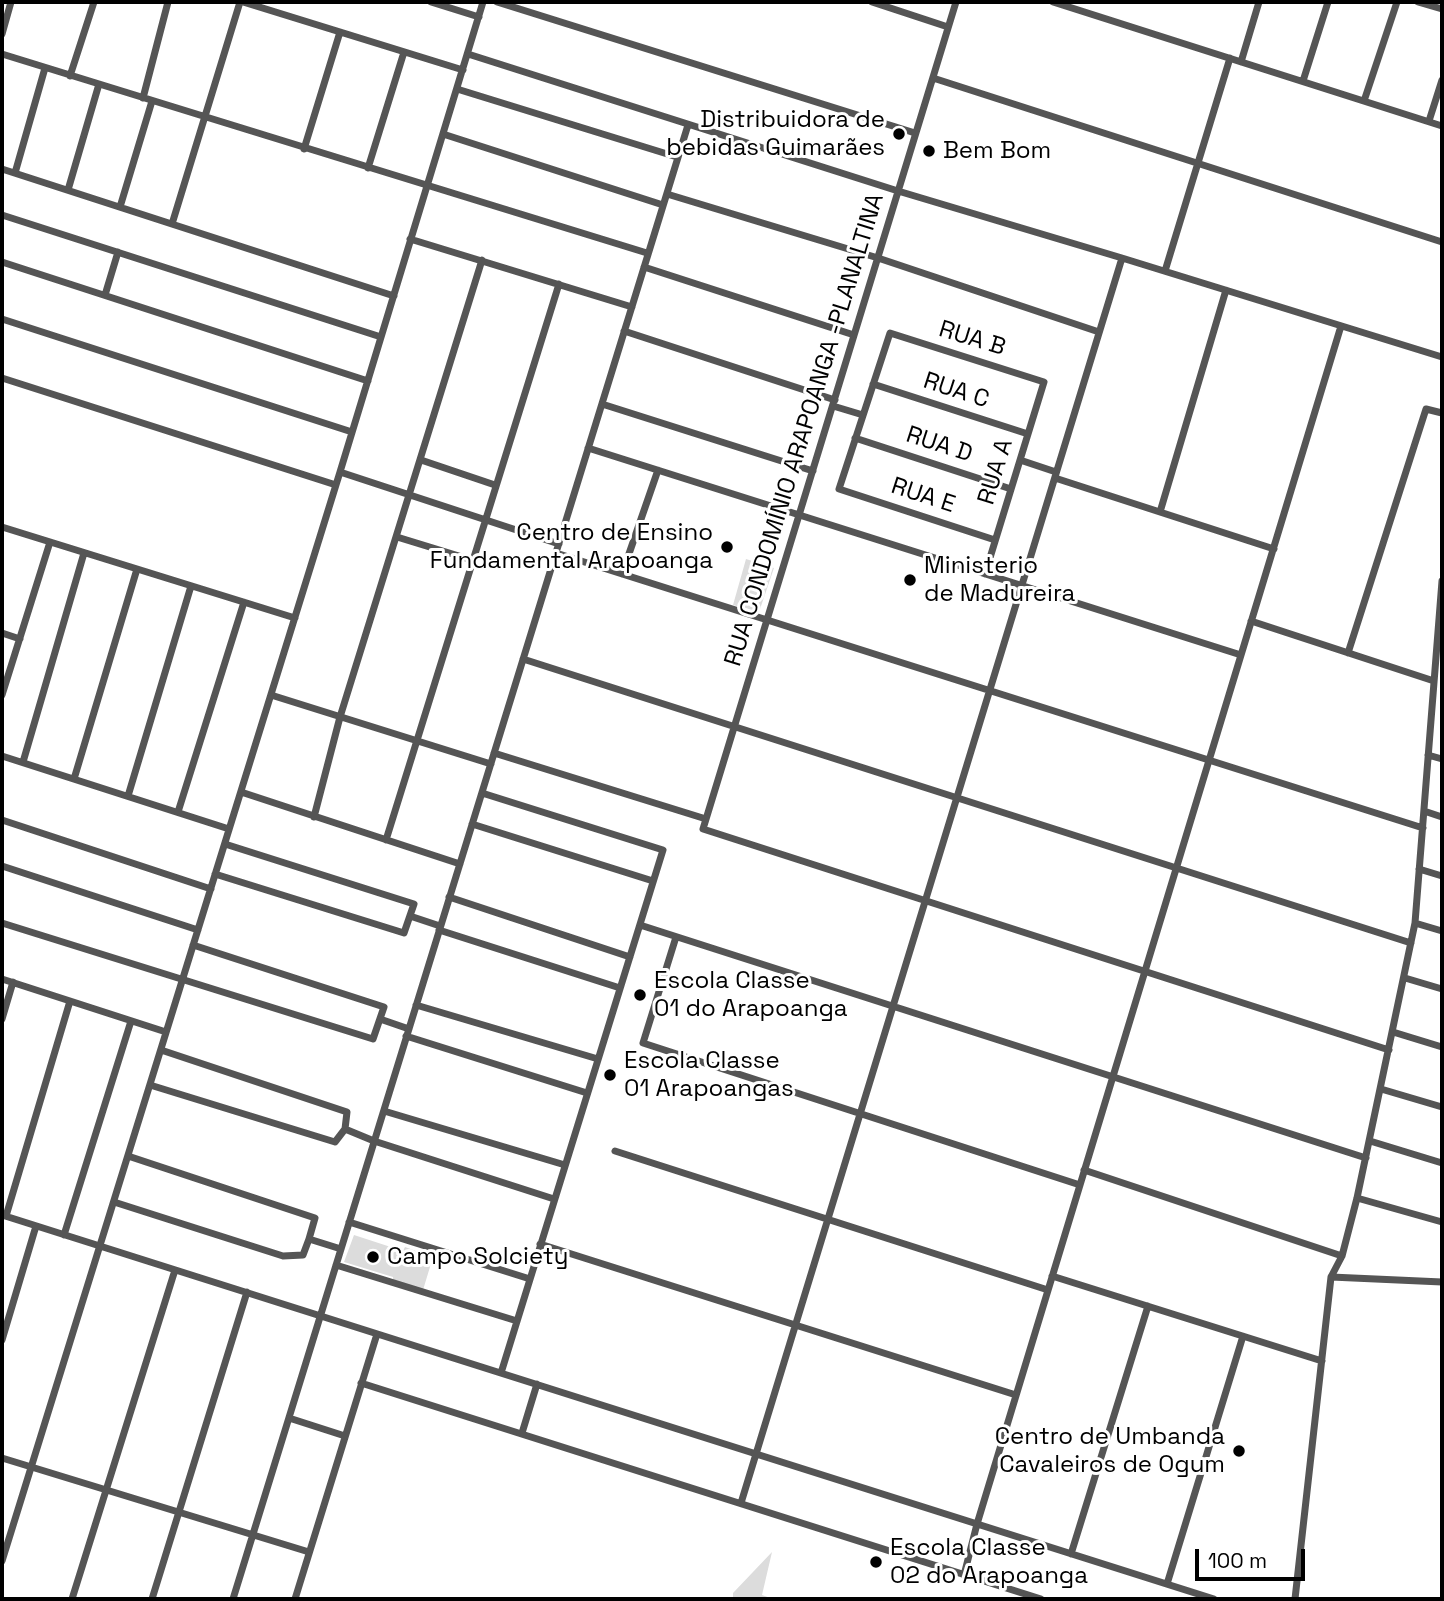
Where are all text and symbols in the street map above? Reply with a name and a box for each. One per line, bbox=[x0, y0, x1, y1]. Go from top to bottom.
place label: Distribuidora de bebidas Guimarães bbox=[666, 106, 885, 162]
marker: Distribuidora de bebidas Guimarães bbox=[891, 126, 907, 142]
place label: Bem Bom bbox=[943, 137, 1051, 165]
marker: Bem Bom bbox=[921, 143, 937, 159]
street label: RUA CONDOMÍNIO ARAPOANGA -PLANALTINA bbox=[719, 190, 891, 670]
street label: RUA B bbox=[935, 315, 1009, 363]
street label: RUA C bbox=[919, 367, 993, 415]
street label: RUA D bbox=[902, 421, 976, 469]
street label: RUA A bbox=[972, 436, 1020, 508]
street label: RUA E bbox=[887, 472, 959, 520]
place label: Centro de Ensino Fundamental Arapoanga bbox=[430, 519, 713, 575]
marker: Centro de Ensino Fundamental Arapoanga bbox=[719, 539, 735, 555]
place label: Ministerio de Madureira bbox=[924, 552, 1075, 608]
marker: Ministerio de Madureira bbox=[902, 572, 918, 588]
place label: Escola Classe 01 do Arapoanga bbox=[654, 967, 848, 1023]
marker: Escola Classe 01 do Arapoanga bbox=[632, 987, 648, 1003]
place label: Escola Classe 01 Arapoangas bbox=[624, 1047, 794, 1103]
marker: Escola Classe 01 Arapoangas bbox=[602, 1067, 618, 1083]
place label: Campo Solciety bbox=[387, 1243, 568, 1271]
marker: Campo Solciety bbox=[365, 1249, 381, 1265]
place label: Centro de Umbanda Cavaleiros de Ogum bbox=[995, 1423, 1225, 1479]
marker: Centro de Umbanda Cavaleiros de Ogum bbox=[1231, 1443, 1247, 1459]
place label: Escola Classe 02 do Arapoanga bbox=[890, 1534, 1088, 1590]
scale bar bbox=[1199, 1534, 1309, 1578]
text: 100 m bbox=[1208, 1547, 1267, 1574]
marker: Escola Classe 02 do Arapoanga bbox=[868, 1554, 884, 1570]

